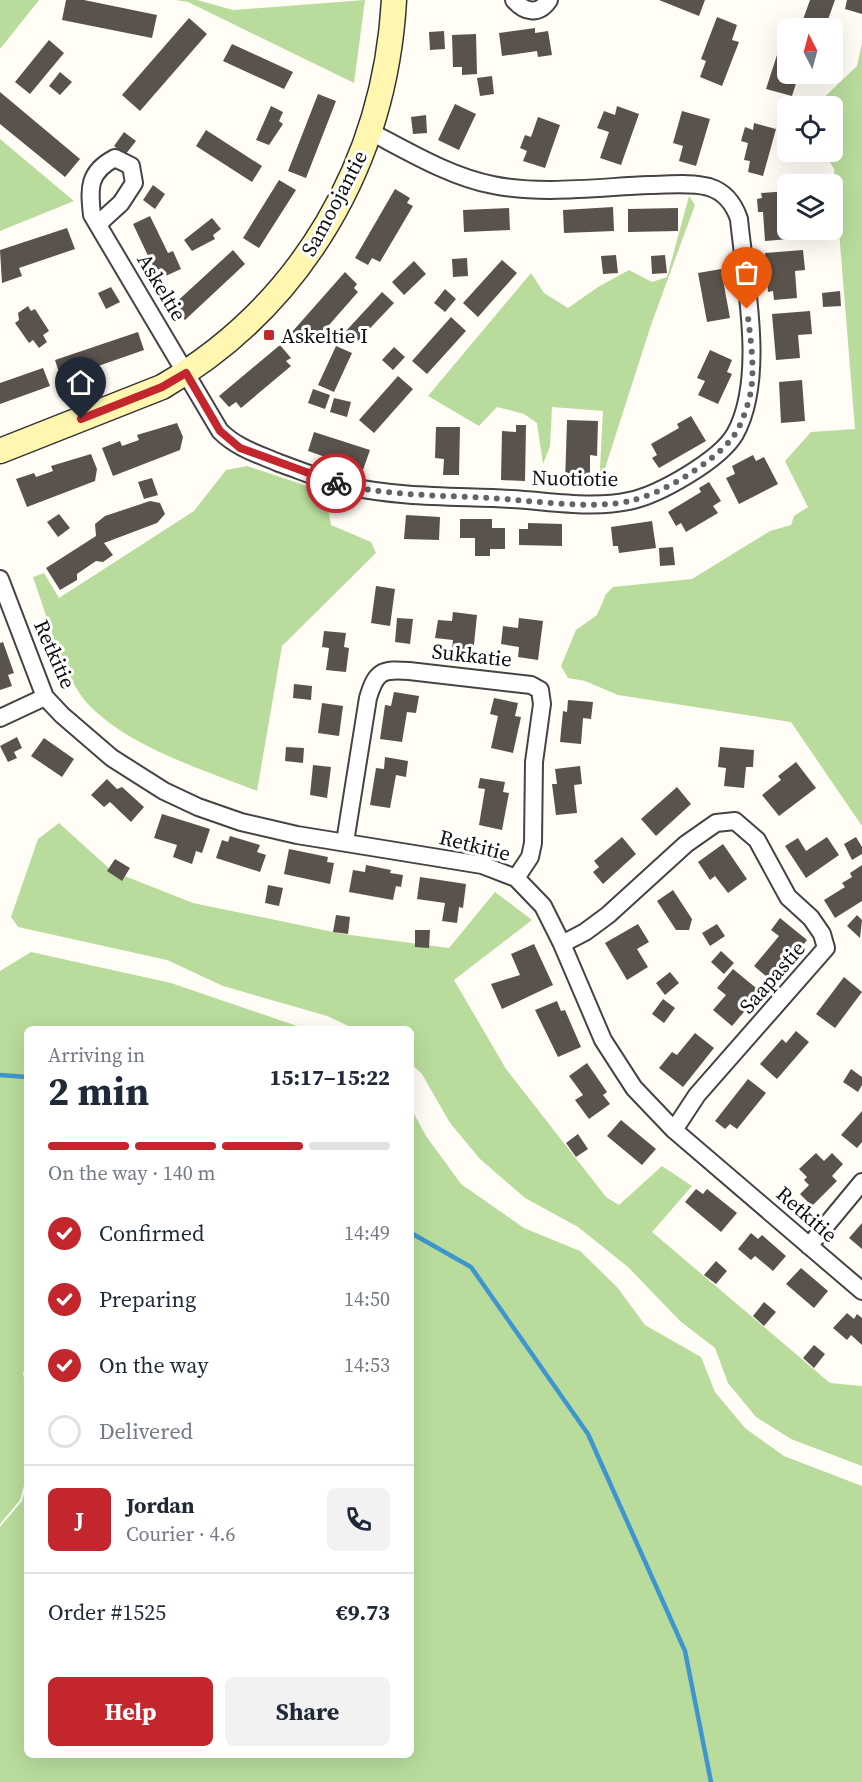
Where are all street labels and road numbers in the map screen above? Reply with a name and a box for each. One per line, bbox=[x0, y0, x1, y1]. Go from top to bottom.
street label: Samoojantie bbox=[294, 145, 374, 261]
street label: Askeltie bbox=[130, 248, 194, 326]
street label: Nuotiotie bbox=[531, 463, 619, 493]
street label: Retkitie bbox=[27, 615, 83, 693]
street label: Sukkatie bbox=[431, 636, 513, 674]
street label: Retkitie bbox=[436, 822, 514, 868]
street label: Saapastie bbox=[732, 934, 812, 1020]
street label: Retkitie bbox=[770, 1179, 844, 1249]

